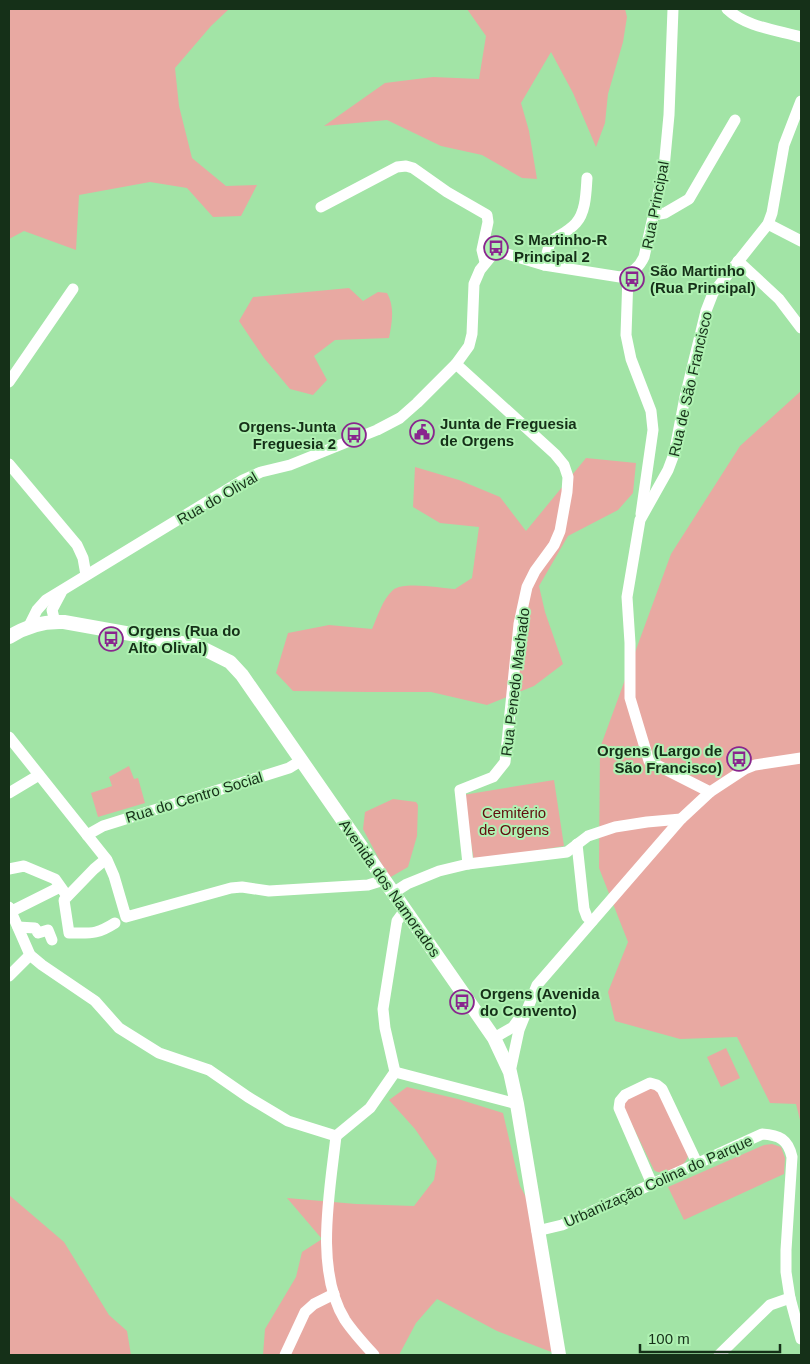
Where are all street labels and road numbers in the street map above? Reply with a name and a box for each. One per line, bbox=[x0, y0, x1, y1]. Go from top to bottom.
street label: Rua Principal bbox=[638, 160, 672, 250]
street label: Rua de São Francisco bbox=[665, 310, 715, 458]
street label: Rua do Olival bbox=[174, 468, 260, 528]
street label: Rua Penedo Machado bbox=[497, 607, 533, 757]
street label: Rua do Centro Social bbox=[123, 768, 265, 826]
street label: Avenida dos Namorados bbox=[336, 816, 444, 960]
street label: Urbanização Colina do Parque bbox=[561, 1132, 755, 1230]

